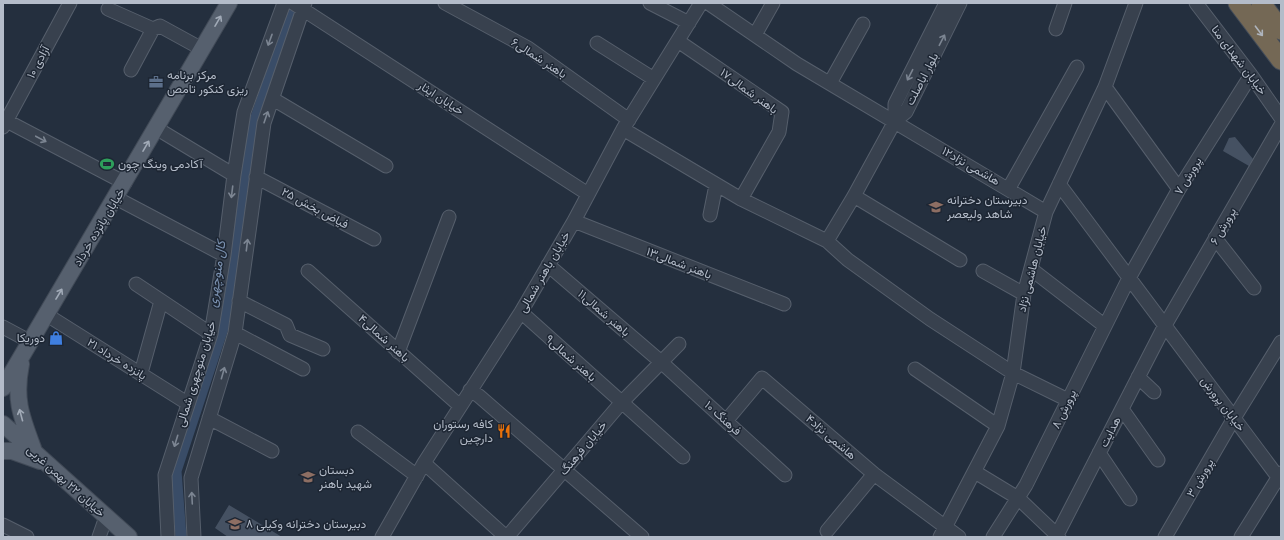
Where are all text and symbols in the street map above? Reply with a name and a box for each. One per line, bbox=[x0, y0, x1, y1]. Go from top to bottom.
one-way arrow bbox=[215, 15, 223, 27]
street label: خیابان شهدای منا bbox=[1208, 22, 1270, 98]
one-way arrow bbox=[1255, 26, 1264, 37]
one-way arrow bbox=[266, 33, 274, 45]
street label: باهنر شمالی۶ bbox=[508, 34, 570, 82]
one-way arrow bbox=[939, 34, 946, 46]
street label: آزادی ۱۰ bbox=[23, 42, 54, 81]
street label: بلوار اباصلت bbox=[902, 50, 942, 108]
street label: باهنر شمالی۱۷ bbox=[717, 65, 781, 117]
place label: مرکز برنامه ریزی کنکور تامص bbox=[167, 67, 248, 97]
one-way arrow bbox=[906, 69, 913, 81]
office icon: مرکز برنامه ریزی کنکور تامص bbox=[148, 74, 164, 90]
street label: خیابان ایثار bbox=[414, 77, 467, 119]
one-way arrow bbox=[263, 111, 271, 123]
one-way arrow bbox=[35, 136, 47, 143]
one-way arrow bbox=[143, 140, 151, 152]
street label: هاشمی نژاد۱۲ bbox=[939, 143, 1003, 189]
street label: پرورش ۷ bbox=[1170, 154, 1206, 198]
sports icon: آکادمی وینگ چون bbox=[99, 156, 115, 172]
place label: آکادمی وینگ چون bbox=[118, 156, 204, 172]
street label: فیاض بخش ۲۵ bbox=[279, 184, 351, 232]
street label: خیابان پانزده خرداد bbox=[70, 185, 128, 269]
one-way arrow bbox=[228, 185, 236, 198]
place label: دبیرستان دخترانه شاهد ولیعصر bbox=[946, 192, 1028, 222]
school or university icon: دبیرستان دخترانه شاهد ولیعصر bbox=[928, 199, 944, 215]
street label: پرورش ۶ bbox=[1206, 205, 1240, 247]
street label: خیابان هاشمی نژاد bbox=[1014, 224, 1050, 314]
street label: خیابان باهنر شمالی bbox=[514, 229, 574, 315]
water label: کال منوچهری bbox=[203, 237, 231, 309]
one-way arrow bbox=[243, 239, 251, 252]
street label: باهنر شمالی۱۳ bbox=[644, 243, 714, 283]
street label: باهنر شمالی۱۱ bbox=[574, 286, 634, 340]
one-way arrow bbox=[55, 288, 63, 300]
street label: باهنر شمالی۴ bbox=[355, 311, 413, 365]
street label: خیابان منوچهری شمالی bbox=[172, 319, 220, 429]
place label: دوریکا bbox=[17, 330, 45, 346]
shop icon: دوریکا bbox=[48, 330, 64, 346]
street label: باهنر شمالی۹ bbox=[542, 331, 600, 385]
street label: پانزده خرداد ۲۱ bbox=[84, 334, 150, 384]
one-way arrow bbox=[220, 367, 227, 380]
street label: خیابان پرورش bbox=[1197, 373, 1249, 435]
street label: پرورش ۸ bbox=[1048, 387, 1080, 431]
street label: فرهنگ ۱۰ bbox=[701, 397, 745, 439]
one-way arrow bbox=[17, 408, 24, 421]
street label: هاشمی نژاد۴ bbox=[802, 411, 860, 463]
street label: هدایت bbox=[1096, 414, 1124, 450]
place label: کافه رستوران دارچین bbox=[433, 416, 493, 446]
street label: خیابان فرهنگ bbox=[556, 417, 610, 479]
restaurant icon: کافه رستوران دارچین bbox=[496, 423, 512, 439]
one-way arrow bbox=[172, 434, 179, 447]
street label: خیابان ۲۲ بهمن غربی bbox=[23, 442, 109, 520]
street label: پرورش ۳ bbox=[1183, 456, 1217, 500]
place label: دبستان شهید باهنر bbox=[318, 462, 372, 492]
school or university icon: دبستان شهید باهنر bbox=[300, 469, 316, 485]
one-way arrow bbox=[188, 492, 195, 505]
school or university icon: دبیرستان دخترانه وکیلی ۸ bbox=[227, 516, 243, 532]
place label: دبیرستان دخترانه وکیلی ۸ bbox=[246, 516, 367, 532]

